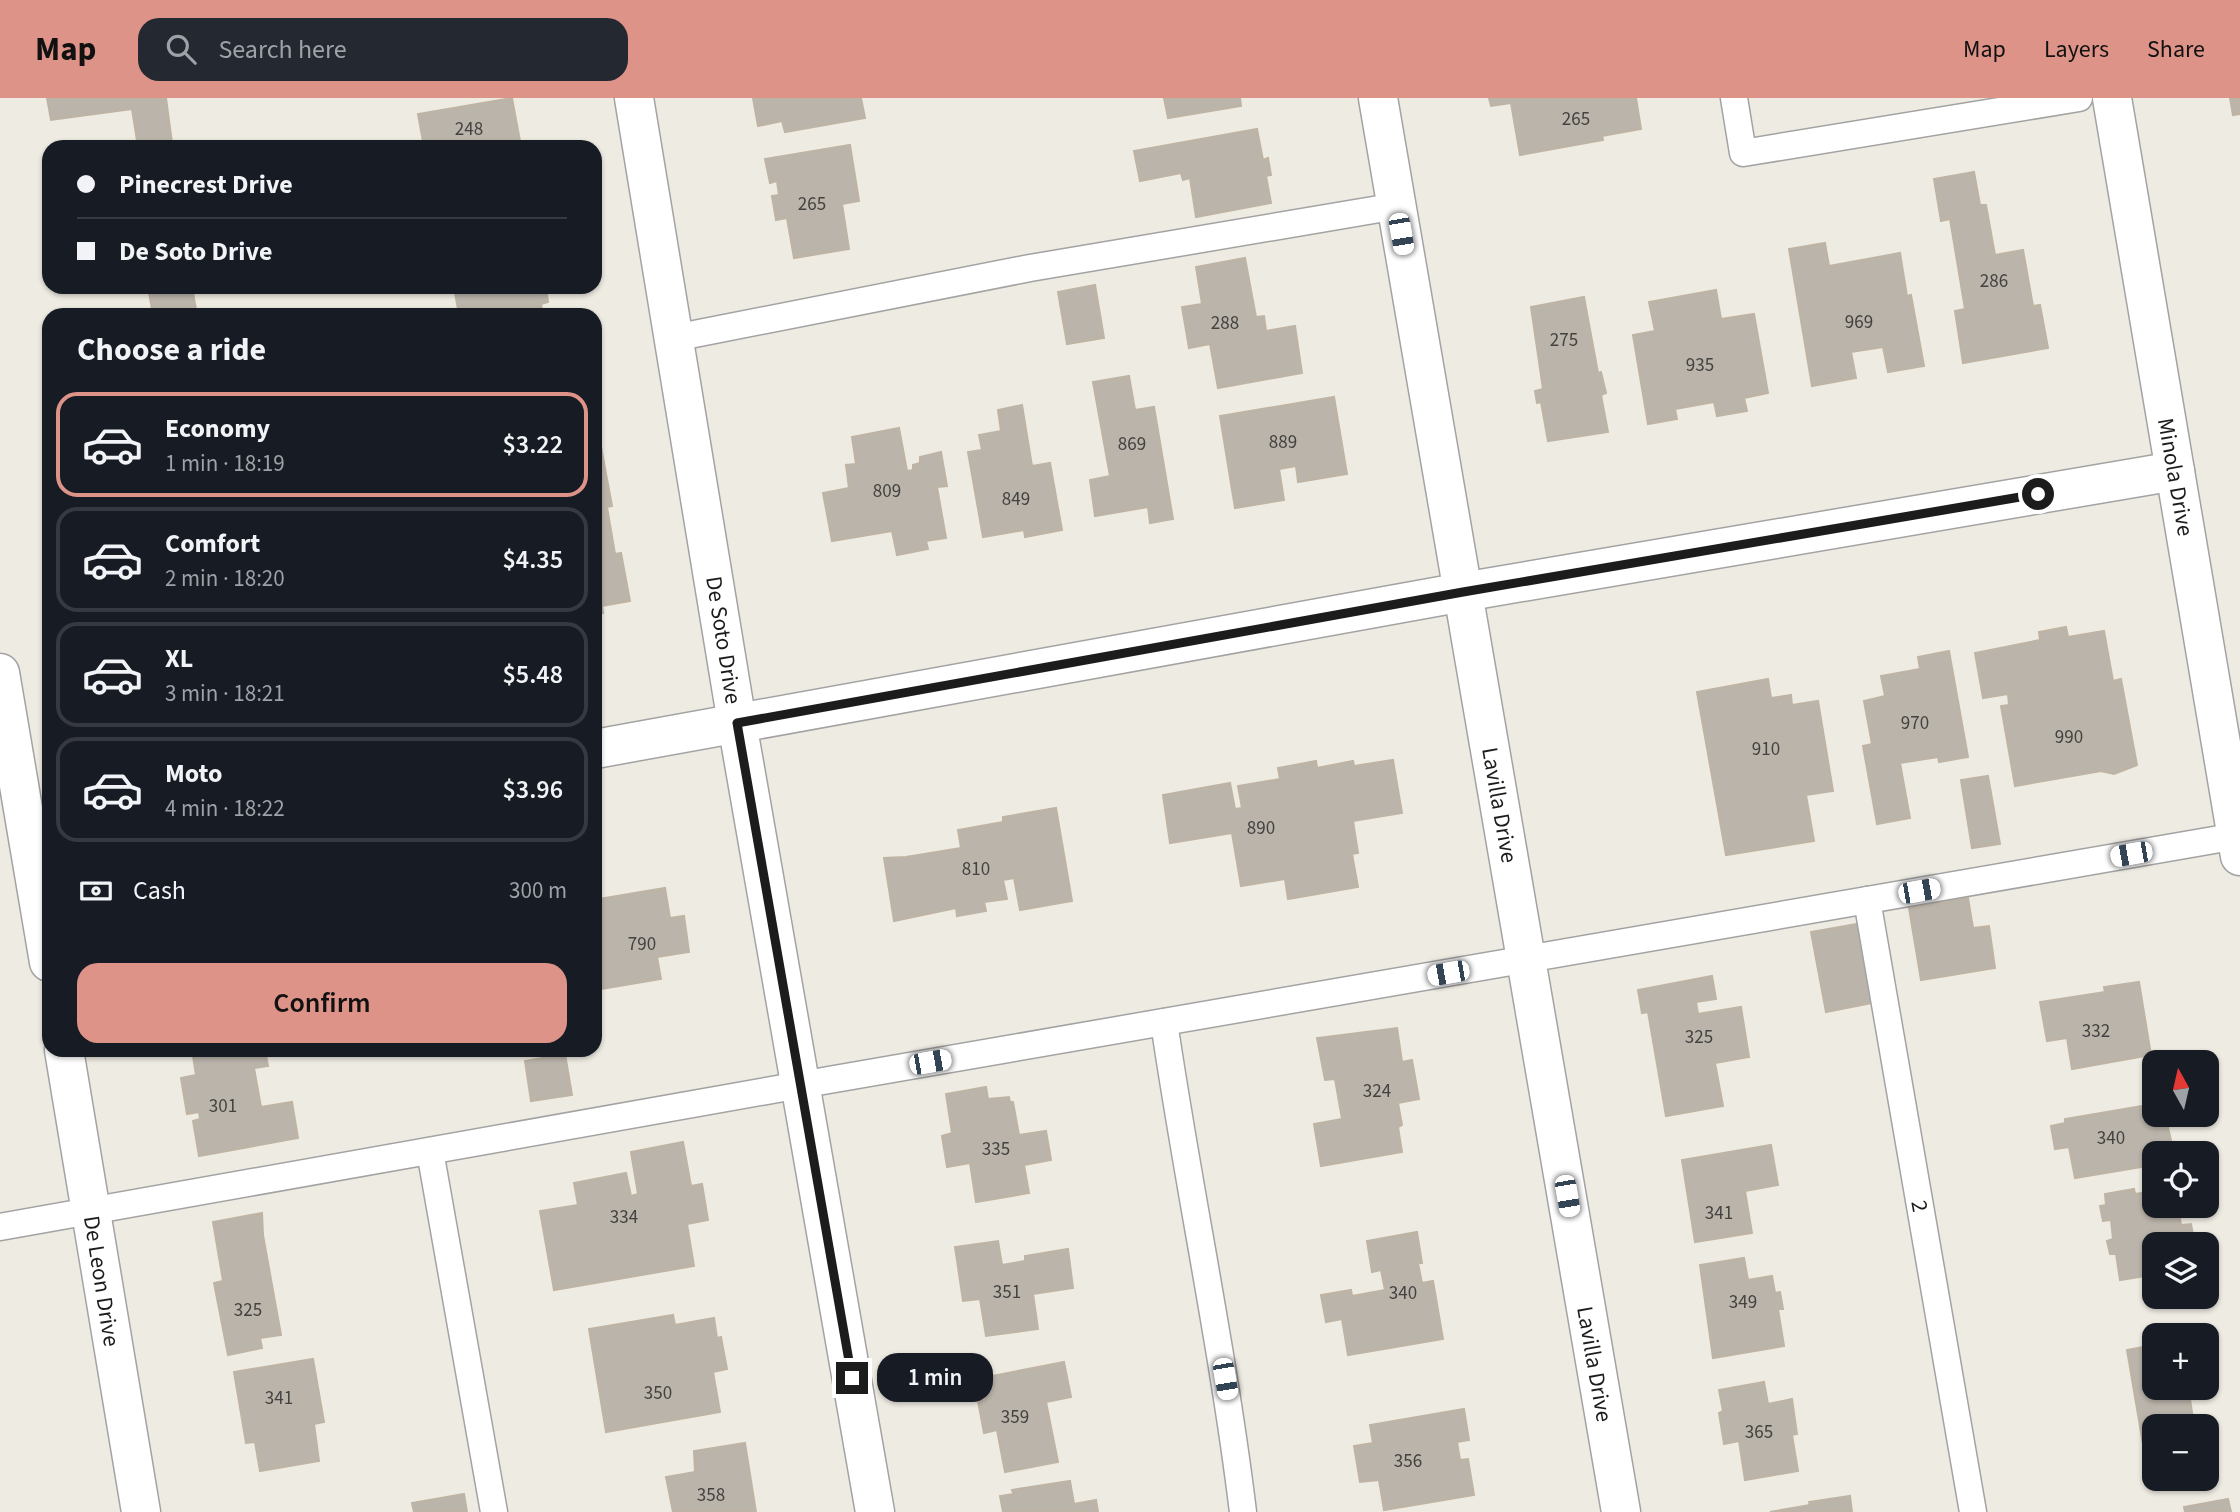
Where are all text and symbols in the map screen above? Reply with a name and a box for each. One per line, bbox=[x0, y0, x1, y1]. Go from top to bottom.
search box bbox=[138, 18, 628, 81]
text: Map bbox=[35, 26, 96, 73]
icon: search bbox=[162, 30, 200, 68]
text: Search here bbox=[218, 31, 347, 68]
text: Map bbox=[1963, 32, 2006, 67]
text: Layers bbox=[2044, 32, 2109, 67]
text: Share bbox=[2147, 32, 2205, 67]
house number: 265 bbox=[1562, 106, 1590, 133]
house number: 248 bbox=[455, 116, 483, 143]
text: Pinecrest Drive bbox=[119, 166, 293, 203]
house number: 265 bbox=[798, 191, 826, 218]
car bbox=[1388, 211, 1415, 257]
text: De Soto Drive bbox=[119, 233, 272, 270]
house number: 286 bbox=[1980, 268, 2008, 295]
house number: 969 bbox=[1845, 309, 1873, 336]
house number: 288 bbox=[1211, 310, 1239, 337]
text: Choose a ride bbox=[77, 327, 266, 373]
house number: 275 bbox=[1550, 327, 1578, 354]
house number: 935 bbox=[1686, 352, 1714, 379]
text: Economy bbox=[165, 410, 270, 447]
icon: car bbox=[81, 413, 144, 476]
street label: Minola Drive bbox=[2149, 415, 2202, 539]
text: $3.22 bbox=[502, 426, 563, 463]
house number: 889 bbox=[1269, 429, 1297, 456]
house number: 869 bbox=[1118, 431, 1146, 458]
text: 1 min · 18:19 bbox=[165, 447, 285, 480]
house number: 809 bbox=[873, 478, 901, 505]
route start bbox=[2022, 478, 2054, 510]
house number: 849 bbox=[1002, 486, 1030, 513]
text: Comfort bbox=[165, 525, 260, 562]
icon: car bbox=[81, 528, 144, 591]
text: $4.35 bbox=[502, 541, 563, 578]
text: 2 min · 18:20 bbox=[165, 562, 285, 595]
street label: De Soto Drive bbox=[697, 574, 750, 706]
text: XL bbox=[165, 640, 193, 677]
icon: car bbox=[81, 643, 144, 706]
text: $5.48 bbox=[502, 656, 563, 693]
text: 3 min · 18:21 bbox=[165, 677, 285, 710]
house number: 970 bbox=[1901, 710, 1929, 737]
house number: 990 bbox=[2055, 724, 2083, 751]
house number: 910 bbox=[1752, 736, 1780, 763]
street label: Lavilla Drive bbox=[1473, 745, 1526, 866]
text: Moto bbox=[165, 755, 222, 792]
icon: car bbox=[81, 758, 144, 821]
text: $3.96 bbox=[502, 771, 563, 808]
text: 4 min · 18:22 bbox=[165, 792, 285, 825]
house number: 890 bbox=[1247, 815, 1275, 842]
car bbox=[2109, 840, 2154, 868]
house number: 810 bbox=[962, 856, 990, 883]
icon: cash bbox=[77, 872, 115, 910]
text: Cash bbox=[133, 872, 186, 909]
text: 300 m bbox=[509, 874, 567, 907]
car bbox=[1897, 877, 1942, 905]
house number: 790 bbox=[628, 931, 656, 958]
car bbox=[1426, 959, 1471, 987]
button: Confirm bbox=[77, 963, 567, 1043]
house number: 332 bbox=[2082, 1018, 2110, 1045]
house number: 325 bbox=[1685, 1024, 1713, 1051]
car bbox=[908, 1048, 953, 1076]
north arrow bbox=[2142, 1050, 2219, 1127]
map controls bbox=[2142, 1050, 2219, 1491]
house number: 324 bbox=[1363, 1078, 1391, 1105]
house number: 301 bbox=[209, 1093, 237, 1120]
house number: 340 bbox=[2097, 1125, 2125, 1152]
house number: 335 bbox=[982, 1136, 1010, 1163]
button: locate bbox=[2142, 1141, 2219, 1218]
car bbox=[1554, 1173, 1581, 1219]
street label: 2 bbox=[1902, 1198, 1937, 1215]
house number: 341 bbox=[1705, 1200, 1733, 1227]
house number: 334 bbox=[610, 1204, 638, 1231]
street label: De Leon Drive bbox=[75, 1213, 128, 1349]
button: layers bbox=[2142, 1232, 2219, 1309]
house number: 351 bbox=[993, 1279, 1021, 1306]
house number: 340 bbox=[1389, 1280, 1417, 1307]
house number: 349 bbox=[1729, 1289, 1757, 1316]
house number: 325 bbox=[234, 1297, 262, 1324]
street label: Lavilla Drive bbox=[1568, 1304, 1621, 1425]
button: + bbox=[2142, 1323, 2219, 1400]
callout: 1 min bbox=[876, 1354, 992, 1402]
car bbox=[1212, 1356, 1239, 1402]
text: 1 min bbox=[908, 1361, 962, 1394]
route end bbox=[836, 1362, 868, 1394]
house number: 350 bbox=[644, 1380, 672, 1407]
house number: 341 bbox=[265, 1385, 293, 1412]
house number: 359 bbox=[1001, 1404, 1029, 1431]
button: − bbox=[2142, 1414, 2219, 1491]
house number: 365 bbox=[1745, 1419, 1773, 1446]
house number: 356 bbox=[1394, 1448, 1422, 1475]
house number: 358 bbox=[697, 1482, 725, 1509]

